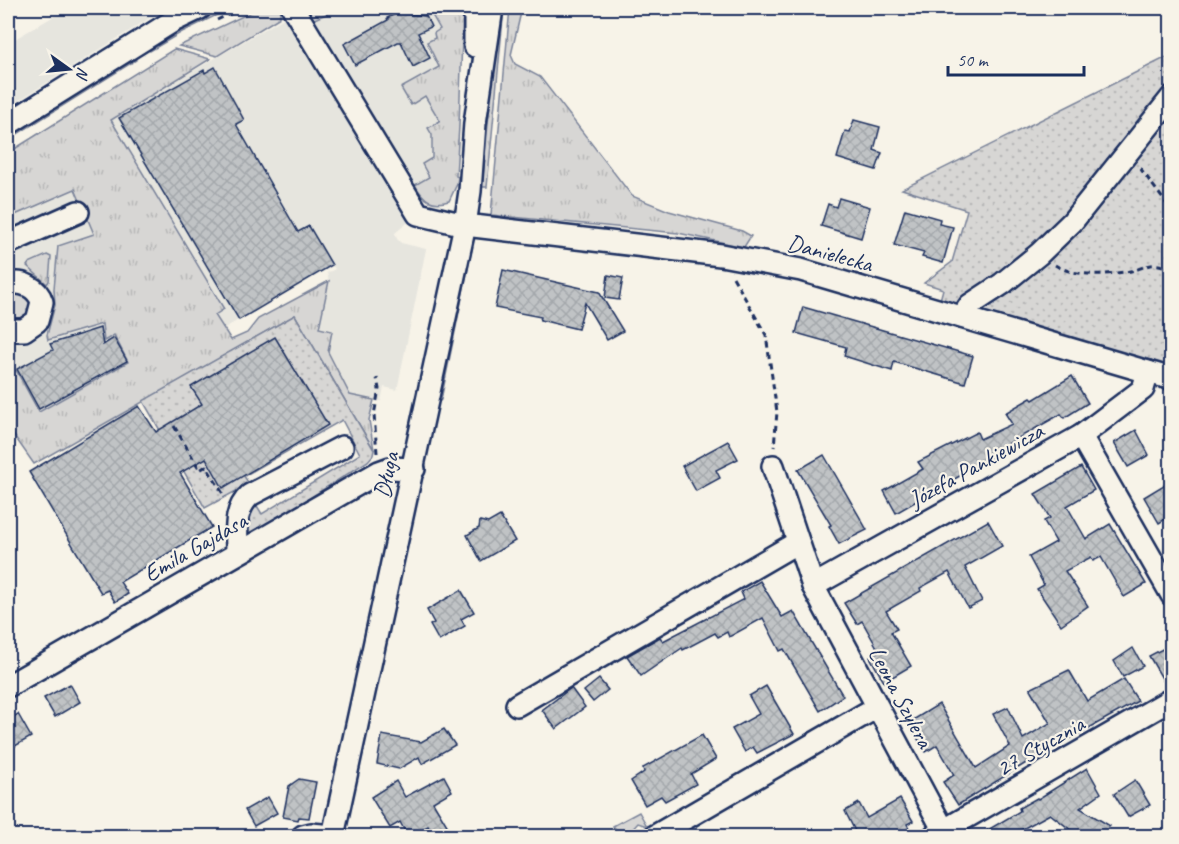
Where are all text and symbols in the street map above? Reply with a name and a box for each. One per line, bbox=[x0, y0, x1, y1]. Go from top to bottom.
north arrow bbox=[39, 39, 99, 99]
scale bar bbox=[948, 39, 1084, 77]
text: 50 m bbox=[957, 49, 990, 71]
text: N bbox=[71, 65, 93, 83]
street label: Danielecka bbox=[784, 227, 877, 279]
street label: Józefa Pankiewicza bbox=[902, 415, 1050, 515]
street label: Długa bbox=[367, 448, 406, 501]
street label: Emila Gajdasa bbox=[138, 505, 253, 589]
street label: Leona Szylera bbox=[862, 641, 941, 754]
street label: 27 Stycznia bbox=[990, 708, 1091, 783]

